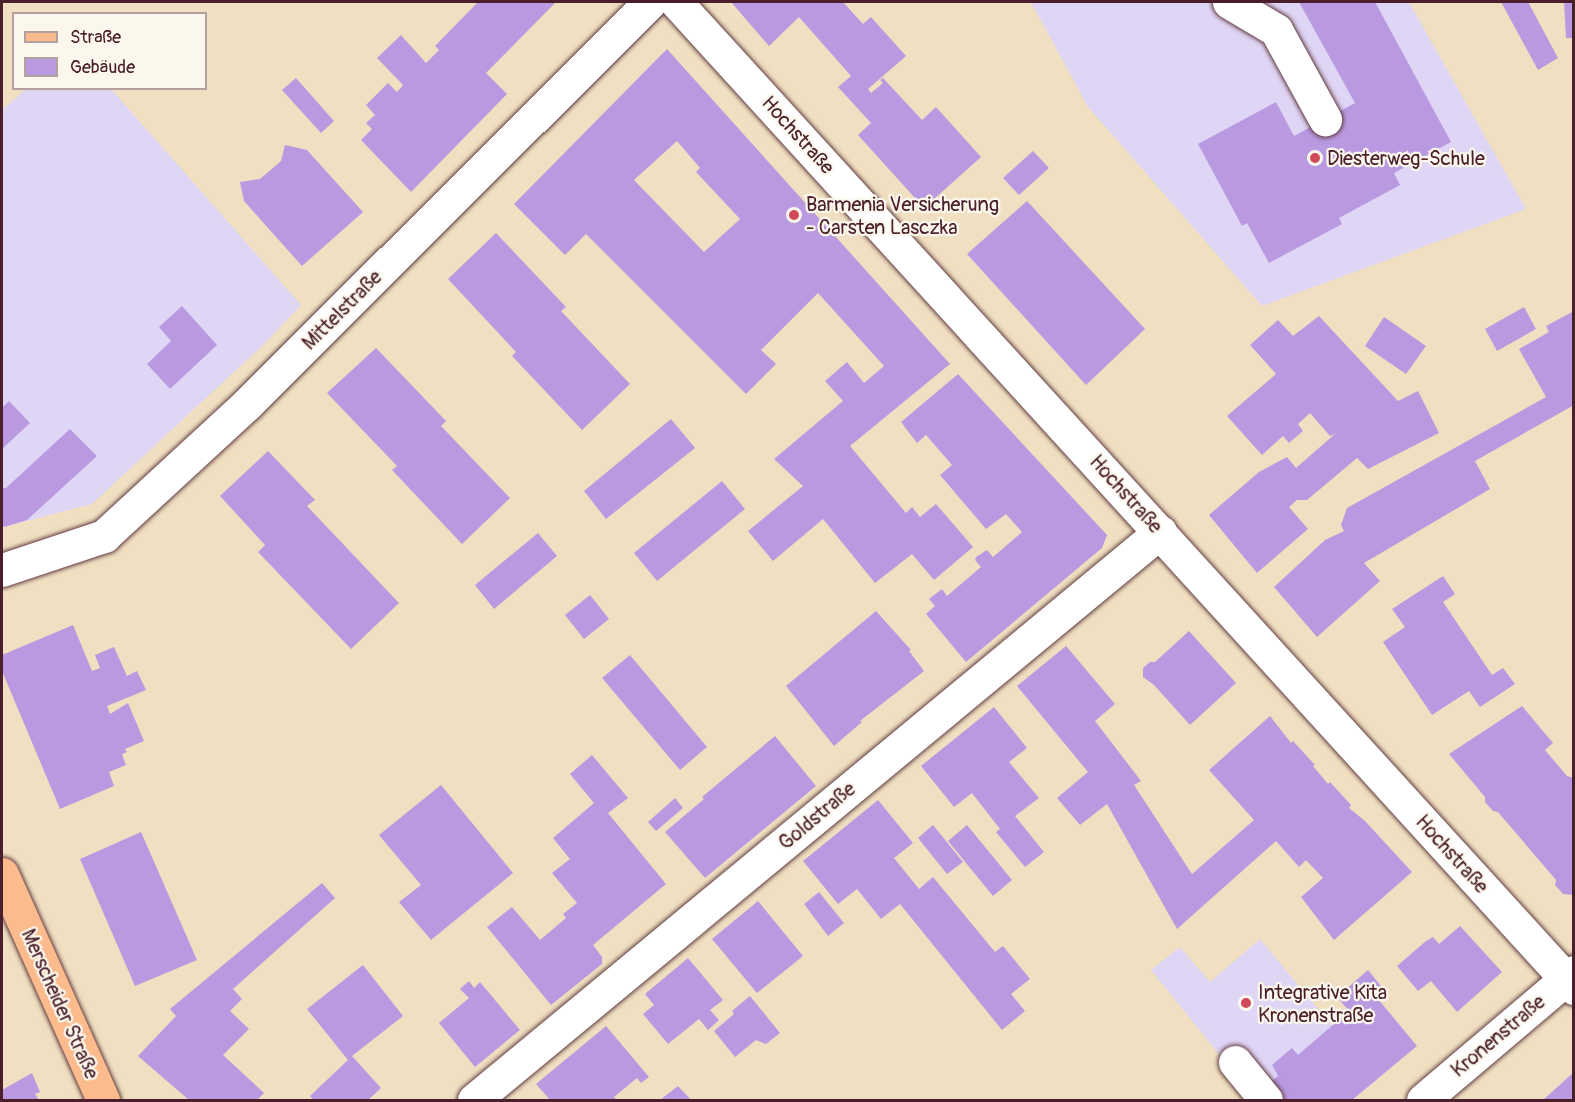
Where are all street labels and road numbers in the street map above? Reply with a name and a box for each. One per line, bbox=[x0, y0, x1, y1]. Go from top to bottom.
street label: Hochstraße bbox=[757, 91, 839, 179]
street label: Mittelstraße bbox=[297, 265, 387, 355]
street label: Hochstraße bbox=[1085, 450, 1167, 538]
street label: Goldstraße bbox=[774, 777, 860, 855]
street label: Hochstraße bbox=[1411, 810, 1493, 898]
street label: Merscheider Straße bbox=[16, 925, 104, 1083]
street label: Kronenstraße bbox=[1446, 990, 1550, 1082]

